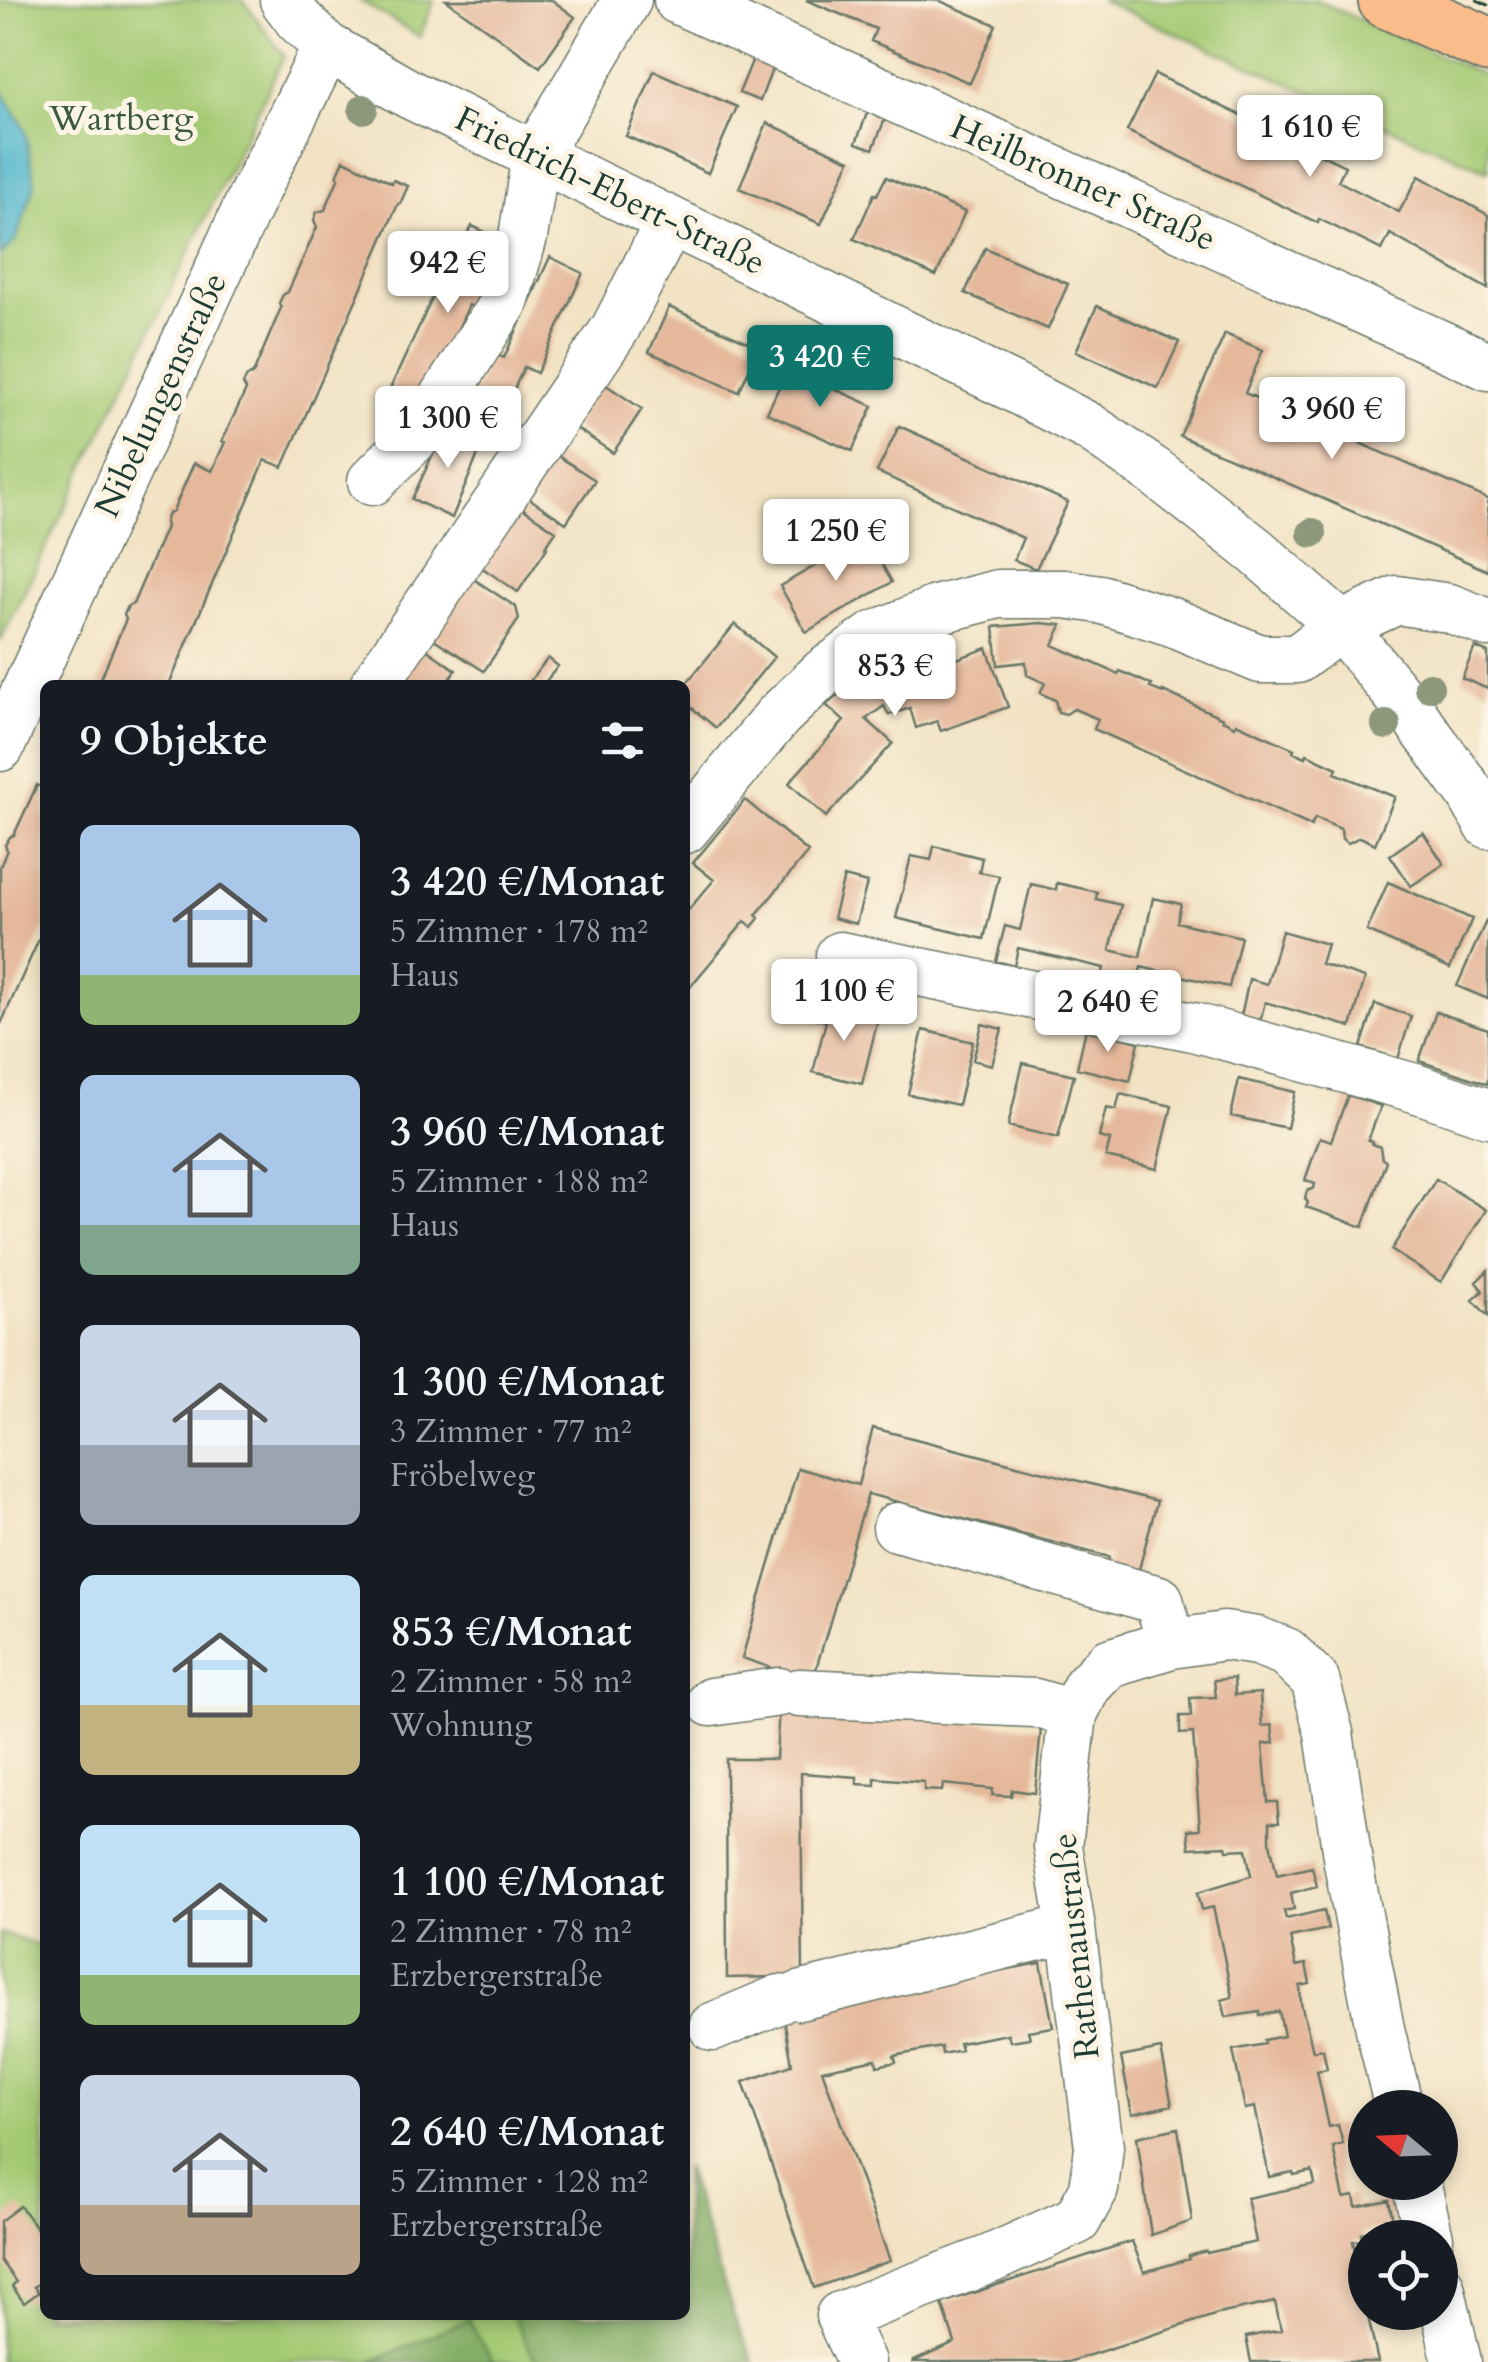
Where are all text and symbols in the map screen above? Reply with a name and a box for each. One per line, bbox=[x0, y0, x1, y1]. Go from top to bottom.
park label: Wartberg bbox=[48, 95, 194, 143]
street label: Friedrich-Ebert-Straße bbox=[447, 95, 773, 287]
pin: 1 610 € bbox=[1218, 95, 1402, 180]
street label: Heilbronner Straße bbox=[943, 103, 1223, 263]
text: 1 610 € bbox=[1259, 105, 1361, 149]
pin: 942 € bbox=[378, 231, 518, 316]
text: 942 € bbox=[410, 241, 486, 285]
street label: Nibelungenstraße bbox=[83, 265, 239, 525]
pin: 3 420 € bbox=[728, 325, 912, 410]
text: 3 420 € bbox=[769, 335, 871, 379]
pin: 3 960 € bbox=[1240, 377, 1424, 462]
pin: 1 300 € bbox=[356, 386, 540, 471]
text: 3 960 € bbox=[1281, 387, 1383, 431]
text: 1 300 € bbox=[397, 396, 499, 440]
pin: 1 250 € bbox=[744, 499, 928, 584]
text: 1 250 € bbox=[785, 509, 887, 553]
pin: 853 € bbox=[825, 634, 965, 719]
text: 853 € bbox=[857, 644, 933, 688]
text: 9 Objekte bbox=[80, 712, 268, 769]
icon: filters bbox=[595, 713, 650, 768]
text: 3 420 €/Monat bbox=[390, 853, 664, 910]
icon: home bbox=[160, 865, 280, 985]
text: 5 Zimmer · 178 m² bbox=[390, 910, 648, 954]
text: Haus bbox=[390, 954, 459, 998]
pin: 1 100 € bbox=[752, 959, 936, 1044]
text: 1 100 € bbox=[793, 969, 895, 1013]
pin: 2 640 € bbox=[1016, 970, 1200, 1055]
text: 2 640 € bbox=[1057, 980, 1159, 1024]
text: 3 960 €/Monat bbox=[390, 1103, 664, 1160]
icon: home bbox=[160, 1115, 280, 1235]
text: 5 Zimmer · 188 m² bbox=[390, 1160, 648, 1204]
text: Haus bbox=[390, 1204, 459, 1248]
text: 1 300 €/Monat bbox=[390, 1353, 664, 1410]
icon: home bbox=[160, 1365, 280, 1485]
text: 3 Zimmer · 77 m² bbox=[390, 1410, 632, 1454]
text: Fröbelweg bbox=[390, 1454, 535, 1498]
text: 853 €/Monat bbox=[390, 1603, 631, 1660]
icon: home bbox=[160, 1615, 280, 1735]
text: 2 Zimmer · 58 m² bbox=[390, 1660, 632, 1704]
text: Wohnung bbox=[390, 1704, 532, 1748]
street label: Rathenaustraße bbox=[1040, 1831, 1112, 2061]
text: 1 100 €/Monat bbox=[390, 1853, 664, 1910]
icon: home bbox=[160, 1865, 280, 1985]
text: 2 Zimmer · 78 m² bbox=[390, 1910, 632, 1954]
text: Erzbergerstraße bbox=[390, 1954, 603, 1998]
north arrow bbox=[1348, 2090, 1458, 2200]
map controls bbox=[1348, 2090, 1458, 2330]
text: 2 640 €/Monat bbox=[390, 2103, 664, 2160]
icon: home bbox=[160, 2115, 280, 2235]
text: 5 Zimmer · 128 m² bbox=[390, 2160, 648, 2204]
text: Erzbergerstraße bbox=[390, 2204, 603, 2248]
button: locate bbox=[1348, 2220, 1458, 2330]

